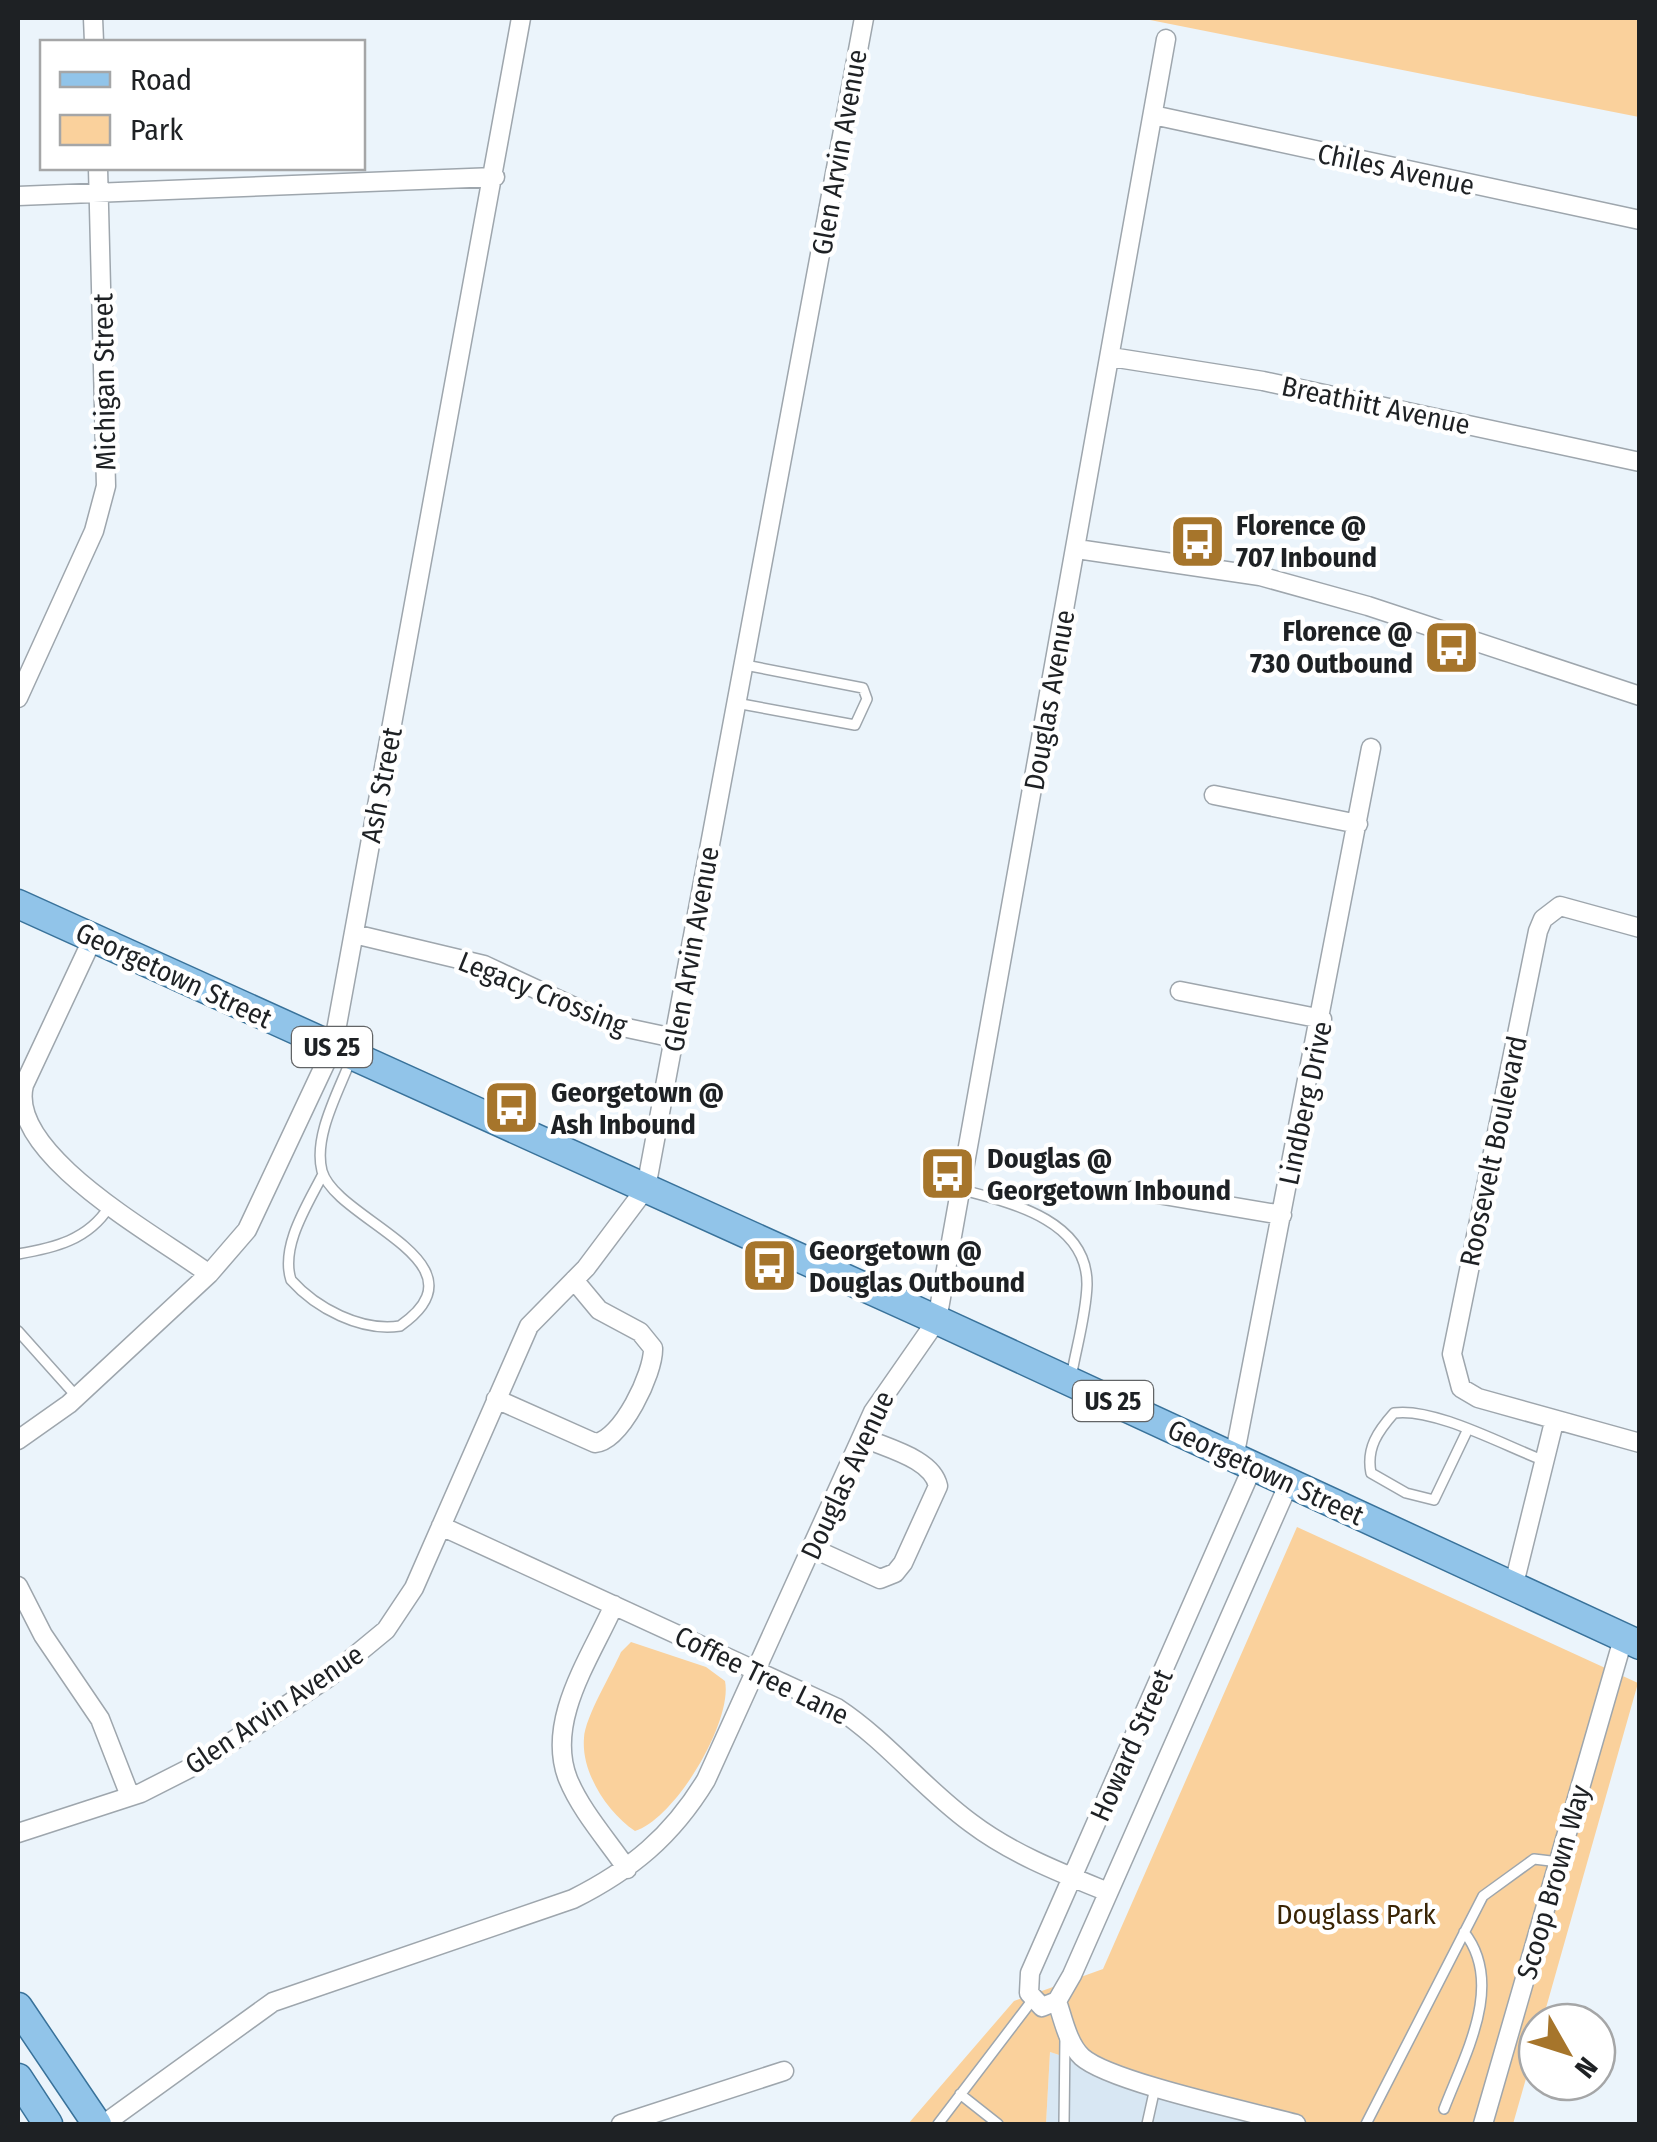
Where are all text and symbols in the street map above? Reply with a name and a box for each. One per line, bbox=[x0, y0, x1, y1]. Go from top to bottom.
legend bbox=[40, 40, 365, 170]
street label: Glen Arvin Avenue bbox=[805, 47, 874, 257]
text: Road bbox=[130, 62, 192, 98]
text: Park bbox=[130, 112, 183, 148]
street label: Chiles Avenue bbox=[1314, 137, 1477, 202]
street label: Michigan Street bbox=[86, 292, 123, 471]
street label: Breathitt Avenue bbox=[1279, 369, 1473, 442]
place label: Florence @ 707 Inbound bbox=[1236, 509, 1377, 574]
bus stop icon: Florence @ 707 Inbound bbox=[1167, 511, 1227, 571]
street label: Douglas Avenue bbox=[1017, 607, 1082, 793]
place label: Florence @ 730 Outbound bbox=[1250, 615, 1413, 680]
bus stop icon: Florence @ 730 Outbound bbox=[1422, 617, 1482, 677]
street label: Ash Street bbox=[354, 724, 409, 846]
street label: Glen Arvin Avenue bbox=[657, 844, 726, 1054]
street label: Georgetown Street bbox=[71, 916, 278, 1036]
street label: Legacy Crossing bbox=[454, 945, 633, 1043]
street label: Lindberg Drive bbox=[1272, 1018, 1339, 1188]
road number: US 25 bbox=[292, 1027, 372, 1067]
street label: Roosevelt Boulevard bbox=[1453, 1033, 1534, 1269]
place label: Georgetown @ Ash Inbound bbox=[550, 1076, 724, 1141]
bus stop icon: Georgetown @ Ash Inbound bbox=[482, 1078, 542, 1138]
place label: Douglas @ Georgetown Inbound bbox=[987, 1142, 1231, 1207]
bus stop icon: Douglas @ Georgetown Inbound bbox=[918, 1144, 978, 1204]
place label: Georgetown @ Douglas Outbound bbox=[809, 1234, 1025, 1299]
bus stop icon: Georgetown @ Douglas Outbound bbox=[740, 1236, 800, 1296]
road number: US 25 bbox=[1073, 1381, 1153, 1421]
street label: Douglas Avenue bbox=[794, 1386, 901, 1565]
street label: Georgetown Street bbox=[1163, 1413, 1370, 1533]
street label: Coffee Tree Lane bbox=[669, 1619, 854, 1732]
street label: Glen Arvin Avenue bbox=[179, 1638, 370, 1781]
street label: Howard Street bbox=[1083, 1663, 1180, 1826]
street label: Scoop Brown Way bbox=[1510, 1781, 1597, 1983]
park label: Douglass Park bbox=[1276, 1898, 1437, 1931]
north arrow bbox=[1517, 2002, 1617, 2102]
text: N bbox=[1568, 2051, 1604, 2084]

